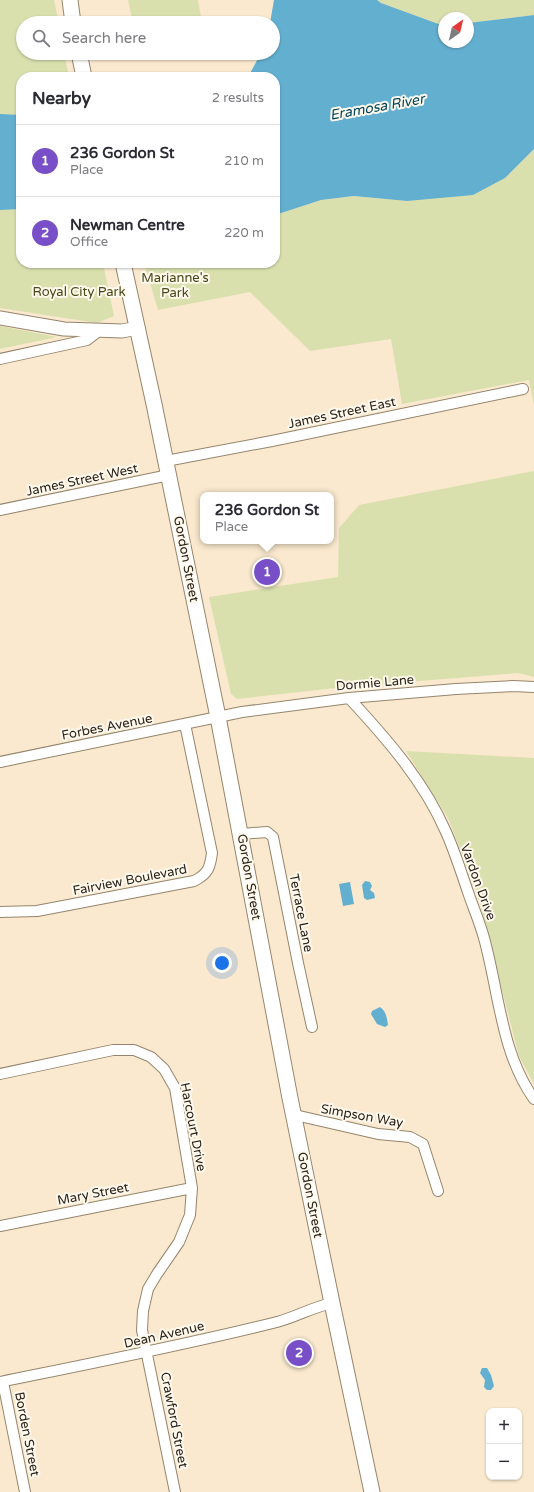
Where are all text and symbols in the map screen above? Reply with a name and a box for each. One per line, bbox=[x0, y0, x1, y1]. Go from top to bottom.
north arrow bbox=[438, 12, 474, 48]
search box bbox=[16, 16, 280, 60]
icon: search bbox=[30, 27, 52, 49]
text: Search here bbox=[62, 29, 146, 47]
text: Nearby bbox=[32, 88, 91, 109]
text: 2 results bbox=[212, 90, 264, 106]
water label: Eramosa River bbox=[328, 90, 427, 124]
text: 236 Gordon St bbox=[70, 144, 174, 162]
text: 1 bbox=[41, 153, 49, 169]
text: 210 m bbox=[224, 153, 264, 169]
text: Place bbox=[70, 162, 103, 178]
text: Newman Centre bbox=[70, 216, 185, 234]
text: 2 bbox=[41, 225, 49, 241]
text: 220 m bbox=[224, 225, 264, 241]
text: Office bbox=[70, 234, 108, 250]
park label: Marianne's Park bbox=[141, 270, 209, 301]
park label: Royal City Park bbox=[32, 284, 126, 300]
street label: James Street East bbox=[287, 394, 397, 432]
street label: James Street West bbox=[25, 460, 139, 500]
popup bbox=[200, 492, 334, 544]
text: 236 Gordon St bbox=[215, 501, 319, 519]
street label: Gordon Street bbox=[170, 515, 202, 603]
text: Place bbox=[215, 519, 248, 535]
pin: 1 bbox=[254, 557, 280, 587]
street label: Dormie Lane bbox=[335, 672, 415, 694]
street label: Forbes Avenue bbox=[60, 710, 154, 744]
street label: Gordon Street bbox=[234, 833, 264, 921]
street label: Vardon Drive bbox=[457, 842, 499, 922]
street label: Fairview Boulevard bbox=[72, 861, 188, 899]
street label: Terrace Lane bbox=[286, 872, 316, 954]
your location bbox=[212, 953, 232, 973]
street label: Harcourt Drive bbox=[177, 1081, 209, 1173]
street label: Simpson Way bbox=[319, 1101, 405, 1131]
street label: Gordon Street bbox=[294, 1151, 326, 1239]
street label: Mary Street bbox=[56, 1179, 130, 1209]
street label: Dean Avenue bbox=[122, 1318, 206, 1352]
pin: 2 bbox=[286, 1338, 312, 1368]
street label: Crawford Street bbox=[157, 1371, 191, 1469]
street label: Borden Street bbox=[11, 1390, 43, 1478]
map controls bbox=[486, 1408, 522, 1480]
button: + bbox=[486, 1408, 522, 1444]
button: − bbox=[486, 1444, 522, 1480]

